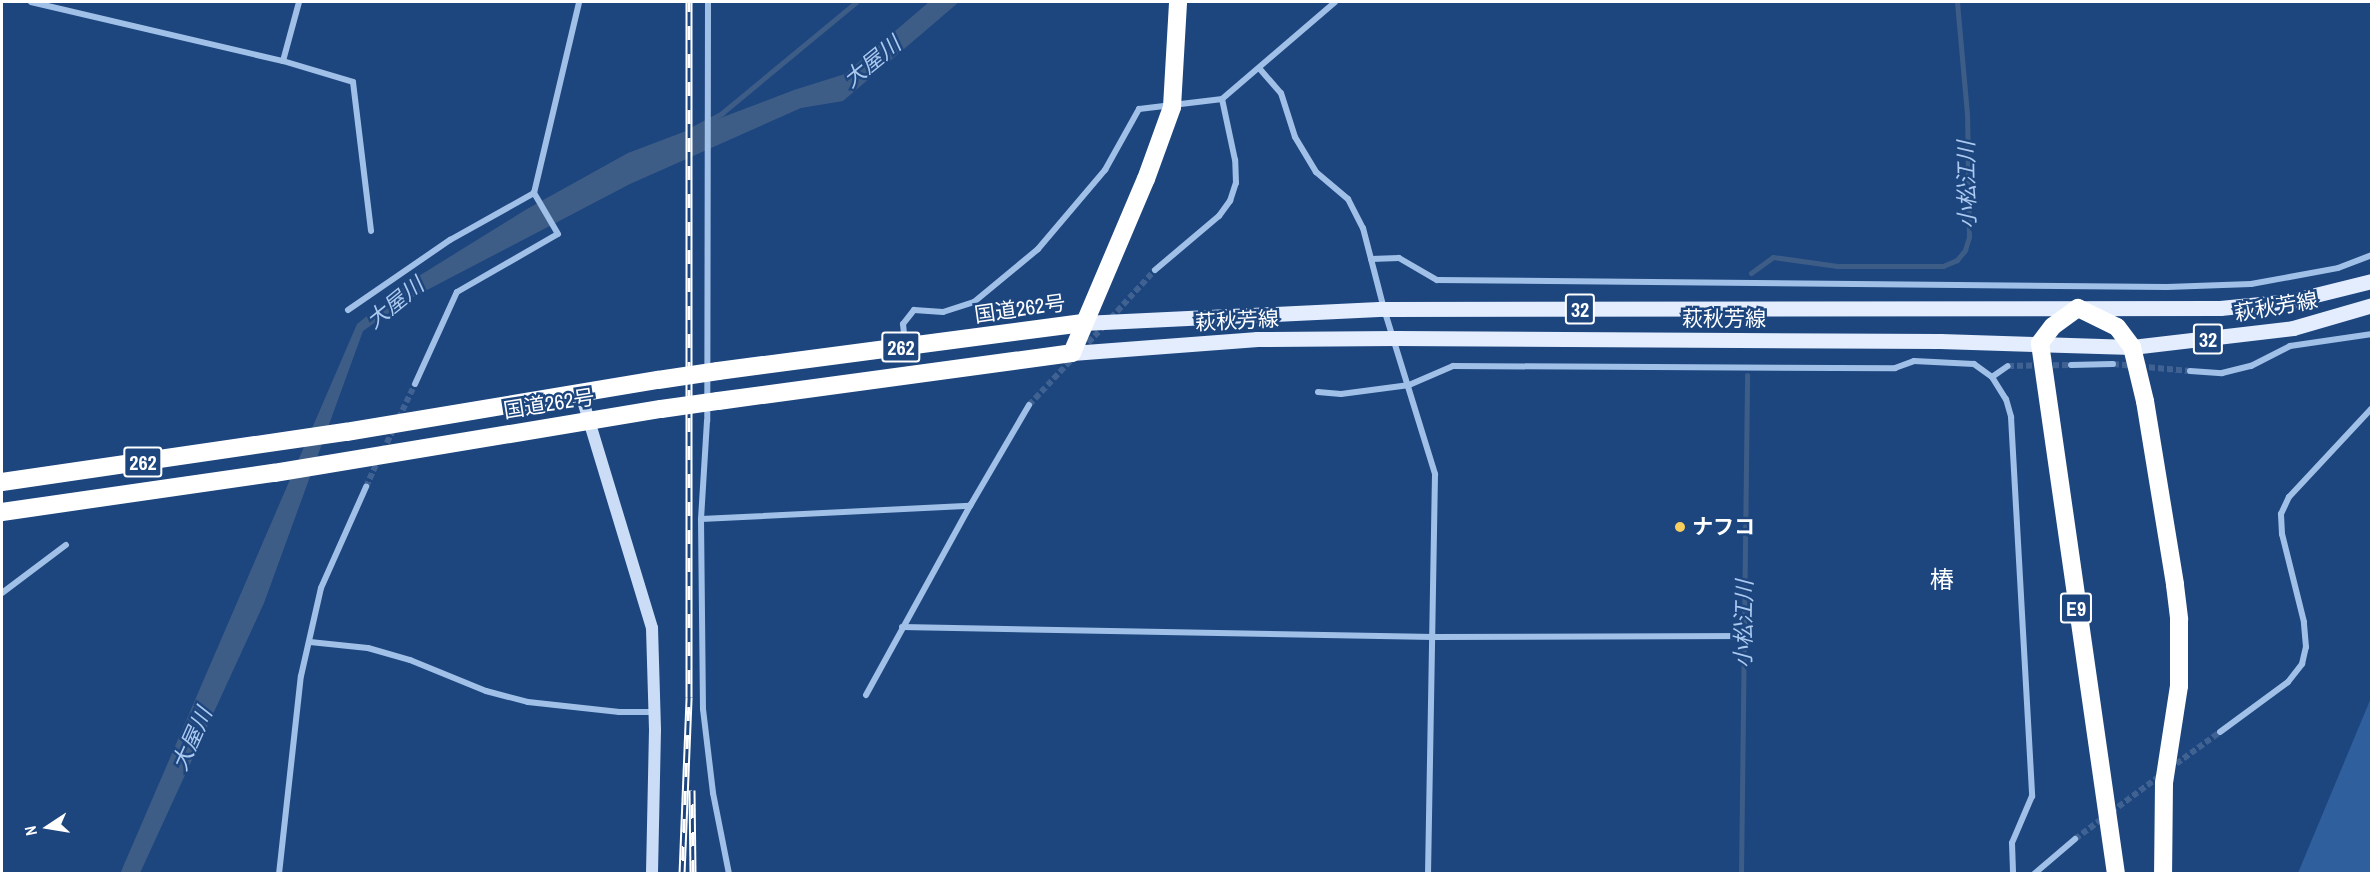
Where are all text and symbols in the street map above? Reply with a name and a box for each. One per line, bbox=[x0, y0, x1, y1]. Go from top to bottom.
water label: 大屋川 bbox=[838, 31, 906, 93]
water label: 小松江川 bbox=[1953, 141, 1981, 229]
water label: 大屋川 bbox=[361, 272, 429, 334]
street label: 萩秋芳線 bbox=[2232, 287, 2320, 327]
street label: 国道262号 bbox=[973, 290, 1067, 328]
road number: 32 bbox=[1564, 292, 1596, 326]
street label: 萩秋芳線 bbox=[1194, 306, 1280, 336]
street label: 萩秋芳線 bbox=[1682, 306, 1766, 332]
road number: 32 bbox=[2192, 322, 2224, 356]
road number: 262 bbox=[880, 330, 922, 364]
street label: 国道262号 bbox=[502, 384, 596, 424]
road number: 262 bbox=[122, 445, 164, 479]
place label: ナフコ bbox=[1692, 514, 1755, 540]
marker: ナフコ bbox=[1673, 520, 1687, 534]
district label: 椿 bbox=[1930, 566, 1954, 594]
water label: 小松江川 bbox=[1730, 580, 1758, 668]
road number: E9 bbox=[2060, 591, 2092, 625]
water label: 大屋川 bbox=[167, 703, 217, 775]
north arrow bbox=[18, 797, 78, 857]
text: N bbox=[19, 824, 42, 838]

